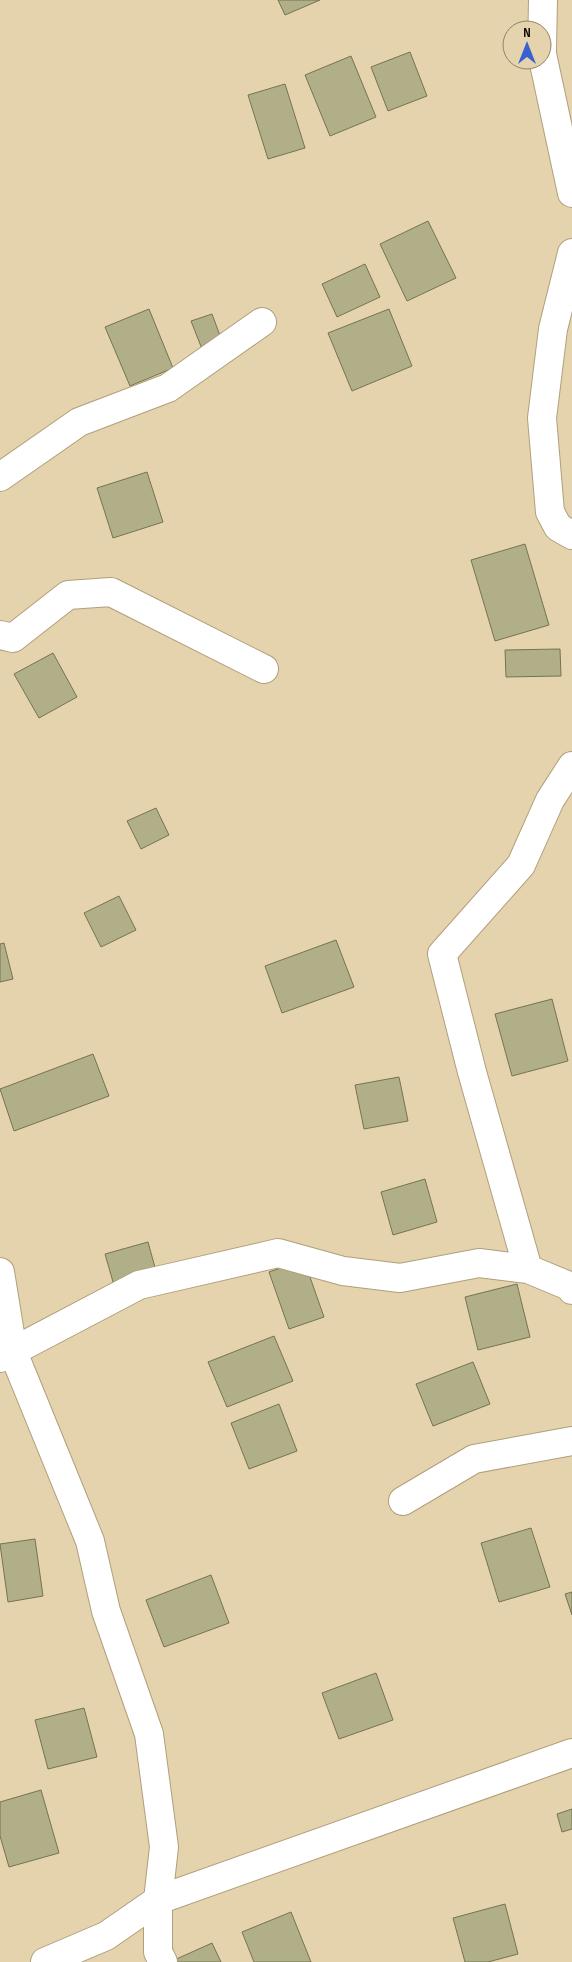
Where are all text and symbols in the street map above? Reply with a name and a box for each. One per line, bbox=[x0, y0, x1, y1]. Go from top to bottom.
north arrow bbox=[502, 20, 552, 70]
text: N bbox=[523, 24, 531, 41]

